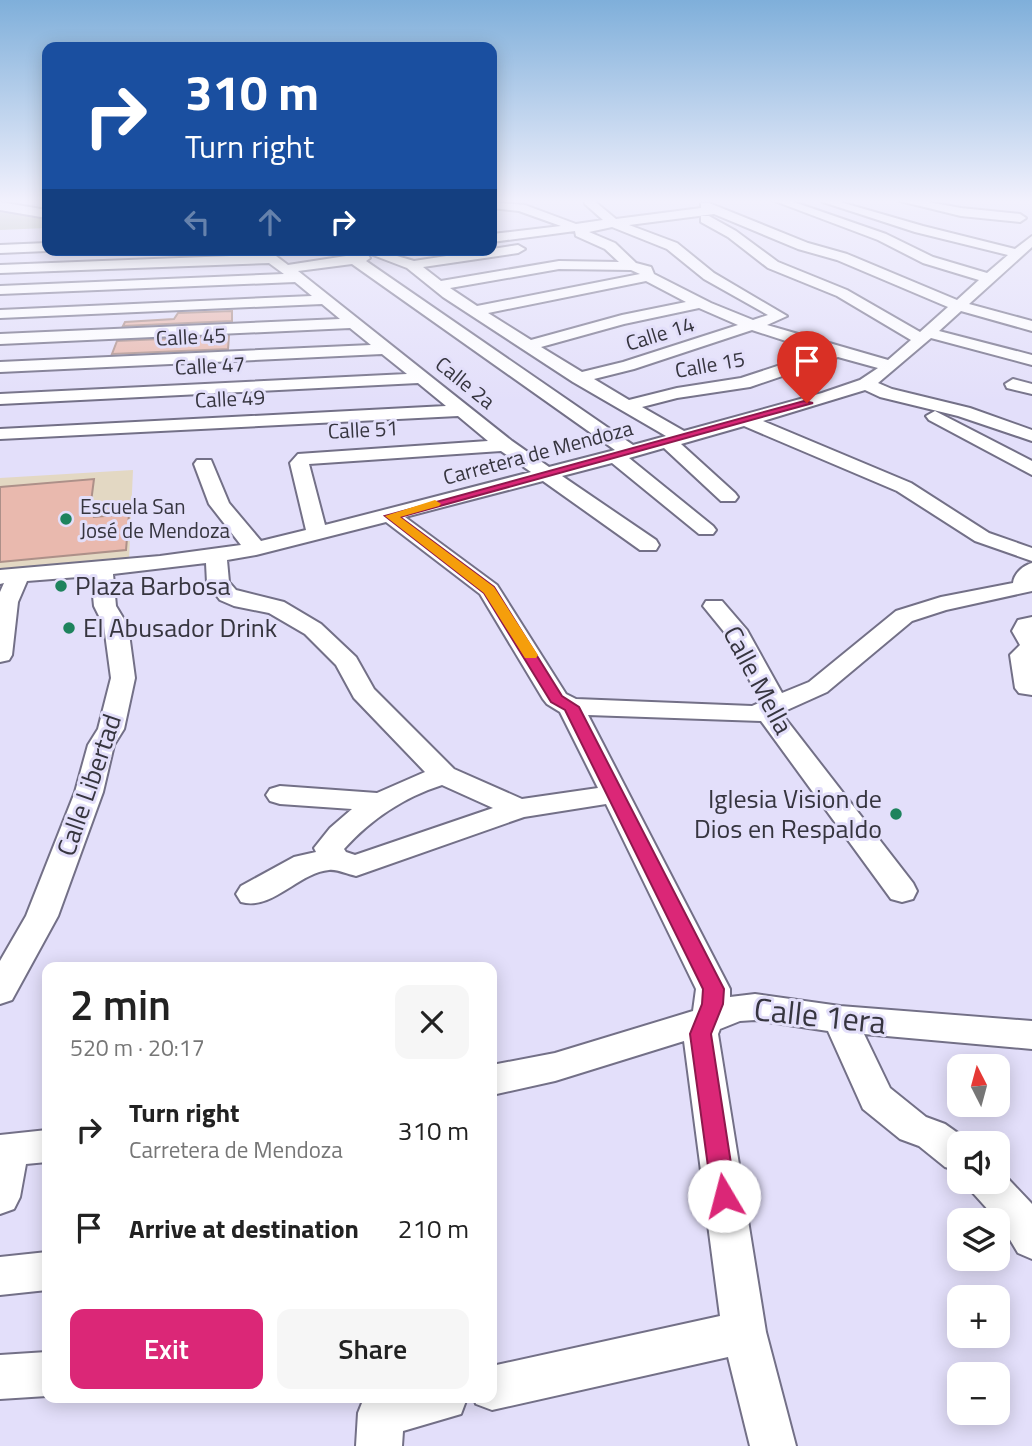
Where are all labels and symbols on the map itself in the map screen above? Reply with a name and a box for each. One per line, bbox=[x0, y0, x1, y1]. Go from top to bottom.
street label: Calle 14 bbox=[621, 307, 698, 359]
street label: Calle 45 bbox=[155, 318, 227, 354]
pin bbox=[777, 331, 837, 403]
street label: Calle 15 bbox=[672, 342, 747, 386]
street label: Calle 47 bbox=[174, 347, 246, 383]
street label: Calle 2a bbox=[429, 348, 503, 417]
street label: Calle 49 bbox=[194, 380, 266, 416]
street label: Calle 51 bbox=[327, 411, 399, 447]
street label: Carretera de Mendoza bbox=[439, 411, 637, 493]
place label: Escuela San José de Mendoza bbox=[80, 490, 230, 546]
marker: Escuela San José de Mendoza bbox=[58, 511, 74, 527]
place label: Plaza Barbosa bbox=[75, 566, 231, 605]
marker: Plaza Barbosa bbox=[53, 578, 69, 594]
place label: El Abusador Drink bbox=[83, 608, 277, 647]
street label: Calle Mella bbox=[714, 619, 803, 741]
marker: El Abusador Drink bbox=[61, 620, 77, 636]
street label: Calle Libertad bbox=[46, 709, 131, 861]
place label: Iglesia Vision de Dios en Respaldo bbox=[694, 779, 882, 848]
marker: Iglesia Vision de Dios en Respaldo bbox=[888, 806, 904, 822]
street label: Calle 1era bbox=[752, 984, 889, 1046]
north arrow bbox=[947, 1054, 1010, 1116]
position arrow bbox=[687, 1159, 761, 1233]

